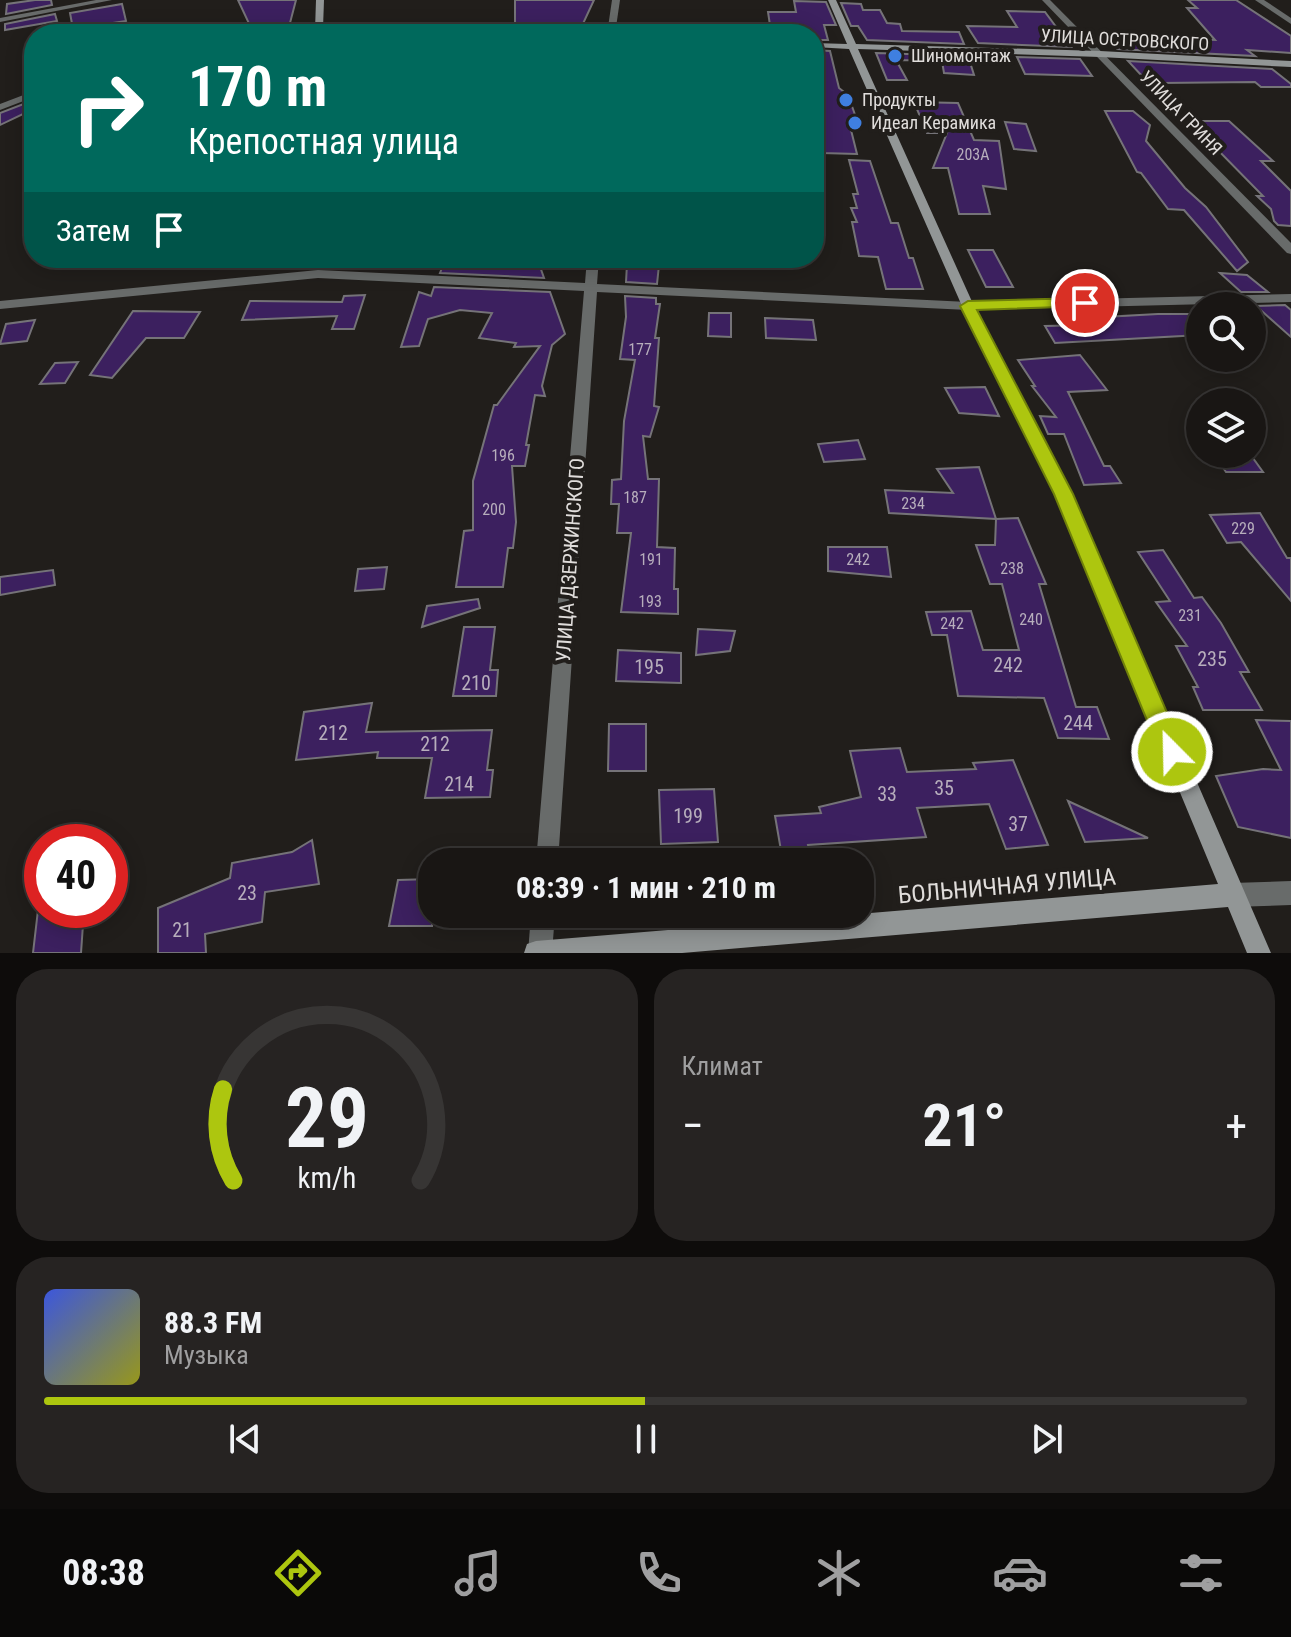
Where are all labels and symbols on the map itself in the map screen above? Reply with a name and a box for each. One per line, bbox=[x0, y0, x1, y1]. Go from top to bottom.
street label: УЛИЦА ОСТРОВСКОГО bbox=[1040, 25, 1210, 54]
place label: Шиномонтаж bbox=[911, 45, 1011, 66]
marker: Шиномонтаж bbox=[886, 47, 904, 65]
street label: УЛИЦА ГРИНЯ bbox=[1136, 66, 1227, 159]
place label: Продукты bbox=[862, 89, 936, 110]
marker: Продукты bbox=[837, 91, 855, 109]
place label: Идеал Керамика bbox=[871, 112, 996, 133]
marker: Идеал Керамика bbox=[846, 114, 864, 132]
house number: 203А bbox=[957, 145, 989, 164]
pin bbox=[1051, 269, 1119, 337]
house number: 177 bbox=[628, 340, 652, 359]
house number: 196 bbox=[491, 446, 515, 465]
street label: УЛИЦА ДЗЕРЖИНСКОГО bbox=[551, 457, 589, 663]
house number: 187 bbox=[623, 488, 647, 507]
house number: 234 bbox=[901, 494, 925, 513]
house number: 200 bbox=[482, 500, 506, 519]
house number: 229 bbox=[1231, 519, 1255, 538]
house number: 191 bbox=[639, 550, 663, 569]
house number: 242 bbox=[846, 550, 870, 569]
house number: 238 bbox=[1000, 559, 1024, 578]
house number: 193 bbox=[638, 592, 662, 611]
house number: 231 bbox=[1178, 606, 1202, 625]
house number: 240 bbox=[1019, 610, 1043, 629]
house number: 242 bbox=[940, 614, 964, 633]
house number: 235 bbox=[1197, 647, 1227, 671]
house number: 242 bbox=[993, 653, 1023, 677]
house number: 195 bbox=[634, 655, 664, 679]
house number: 210 bbox=[461, 671, 491, 695]
position arrow bbox=[1130, 710, 1214, 794]
house number: 244 bbox=[1063, 711, 1093, 735]
house number: 212 bbox=[318, 721, 348, 745]
house number: 212 bbox=[420, 732, 450, 756]
house number: 214 bbox=[444, 772, 474, 796]
house number: 35 bbox=[934, 776, 954, 800]
house number: 33 bbox=[877, 782, 897, 806]
house number: 199 bbox=[673, 804, 703, 828]
house number: 37 bbox=[1008, 812, 1028, 836]
speed limit sign: 40 bbox=[24, 824, 128, 928]
street label: БОЛЬНИЧНАЯ УЛИЦА bbox=[897, 863, 1117, 909]
house number: 23 bbox=[237, 881, 257, 905]
house number: 21 bbox=[172, 918, 192, 942]

